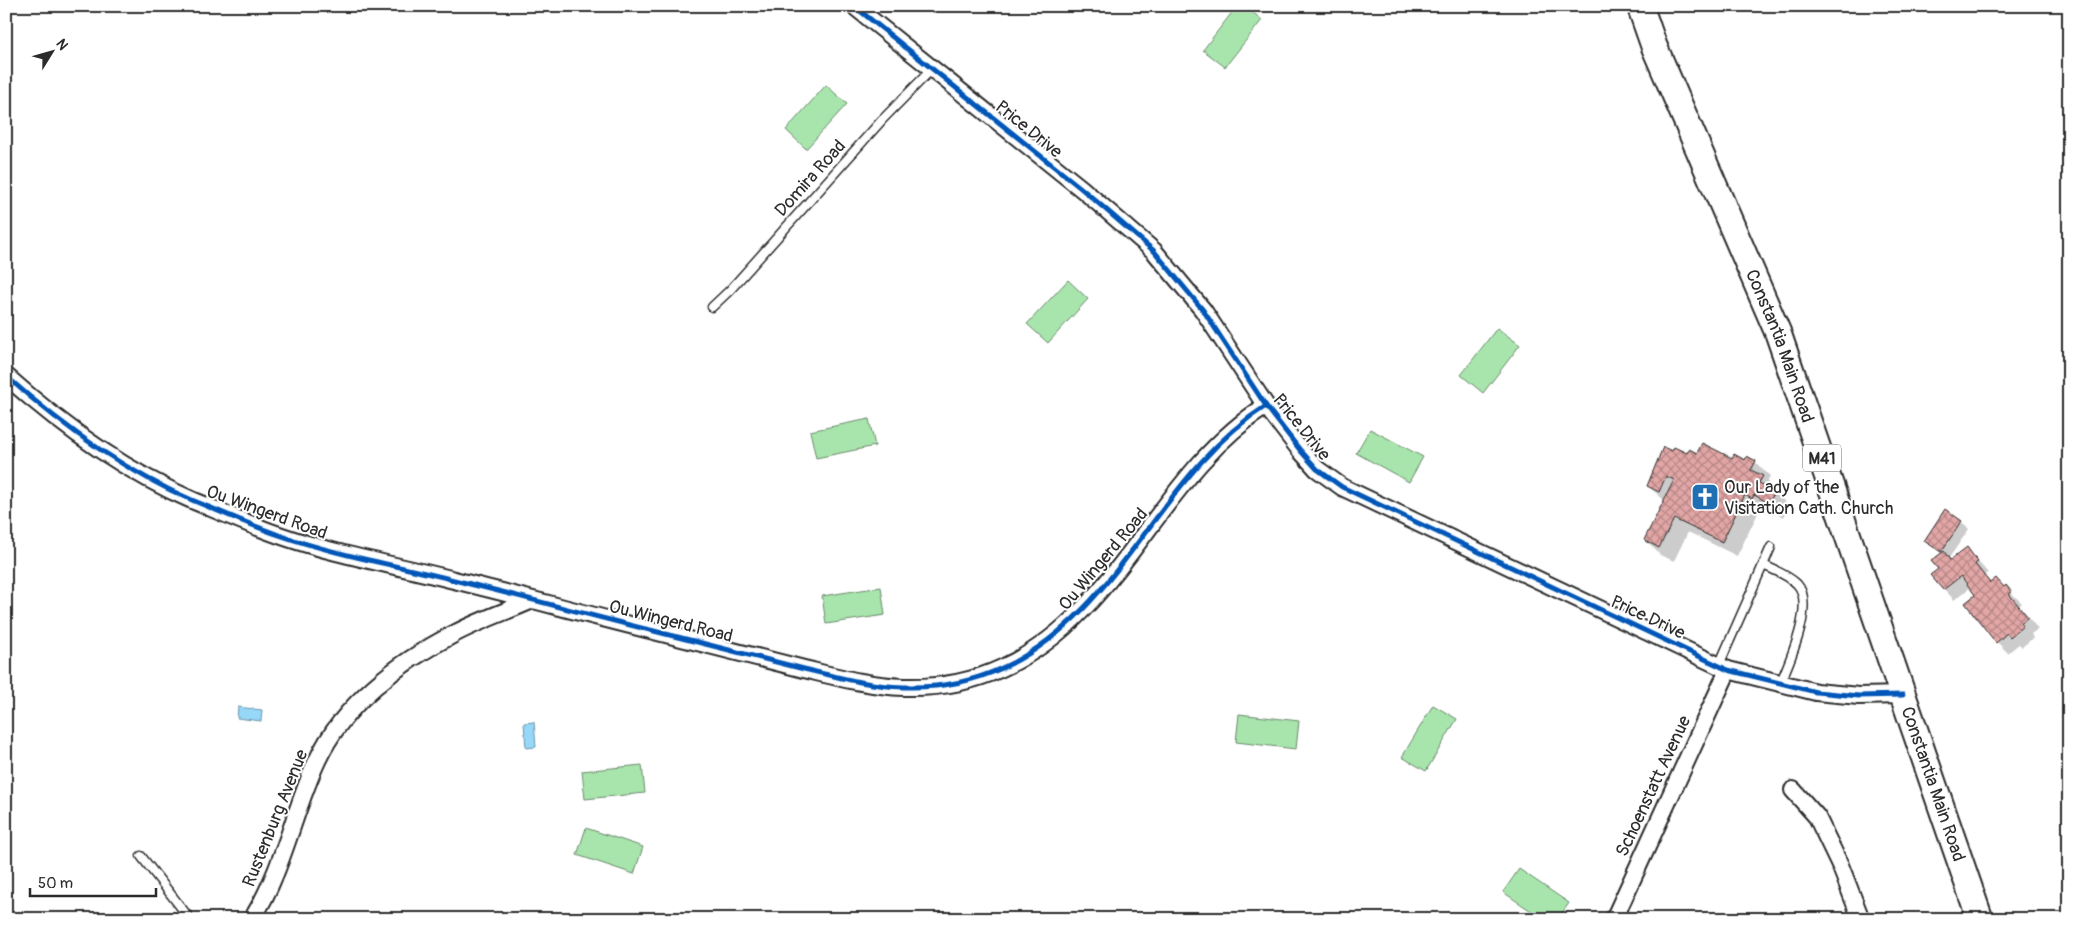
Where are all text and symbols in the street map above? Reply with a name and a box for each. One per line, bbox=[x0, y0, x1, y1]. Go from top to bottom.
north arrow bbox=[28, 28, 78, 78]
text: N bbox=[52, 36, 72, 53]
street label: Price Drive bbox=[991, 95, 1067, 163]
street label: Domira Road bbox=[770, 135, 851, 222]
street label: Constantia Main Road bbox=[1740, 266, 1819, 426]
street label: Price Drive bbox=[1268, 389, 1336, 466]
road number: M41 bbox=[1803, 444, 1841, 472]
place label: Our Lady of the Visitation Cath. Church bbox=[1724, 476, 1893, 520]
street label: Ou Wingerd Road bbox=[203, 480, 330, 545]
church icon: Our Lady of the Visitation Cath. Church bbox=[1690, 482, 1720, 512]
street label: Ou Wingerd Road bbox=[1054, 503, 1153, 615]
street label: Price Drive bbox=[1607, 590, 1689, 645]
street label: Ou Wingerd Road bbox=[606, 595, 735, 648]
street label: Constantia Main Road bbox=[1896, 704, 1970, 865]
street label: Schoenstatt Avenue bbox=[1611, 712, 1696, 860]
street label: Rustenburg Avenue bbox=[237, 746, 314, 890]
scale bar bbox=[30, 865, 156, 897]
text: 50 m bbox=[38, 874, 73, 893]

